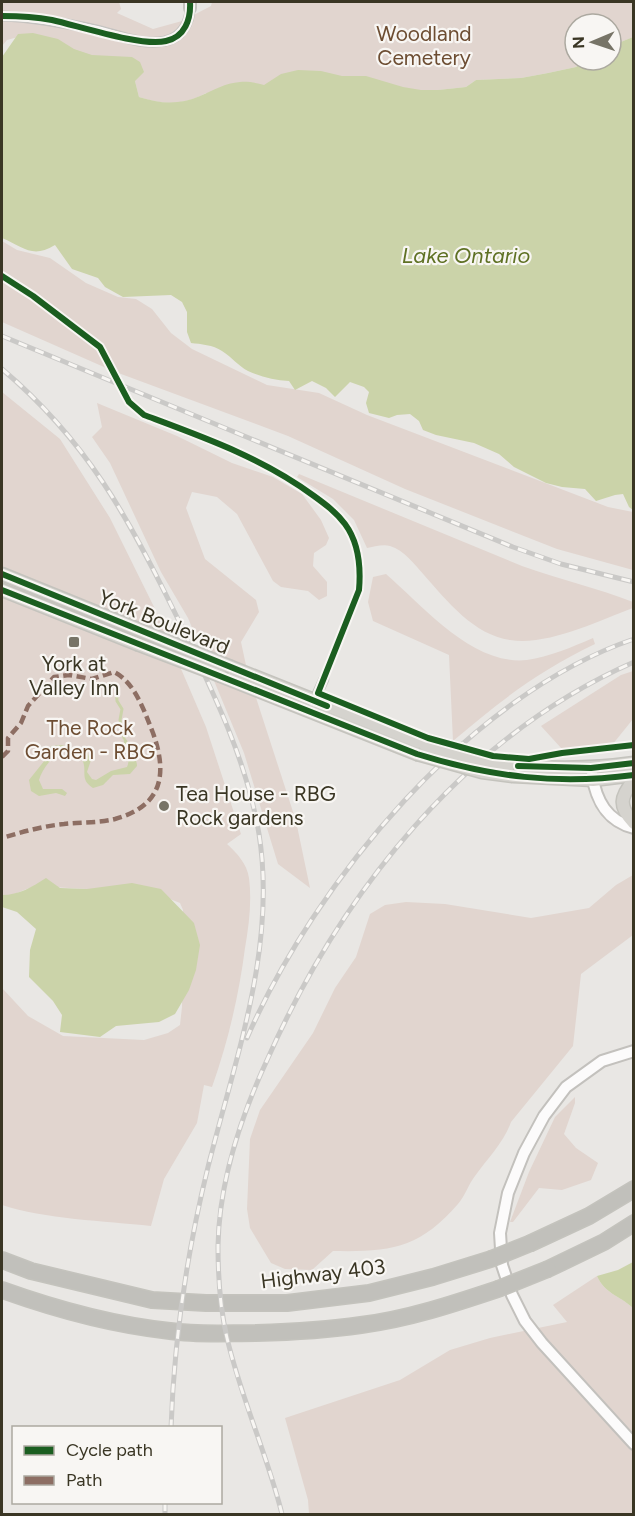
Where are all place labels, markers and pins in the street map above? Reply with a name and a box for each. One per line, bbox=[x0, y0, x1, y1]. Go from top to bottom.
marker: York at Valley Inn bbox=[67, 635, 81, 649]
place label: York at Valley Inn bbox=[29, 651, 119, 700]
place label: Tea House - RBG Rock gardens bbox=[176, 781, 336, 830]
marker: Tea House - RBG Rock gardens bbox=[157, 799, 171, 813]

